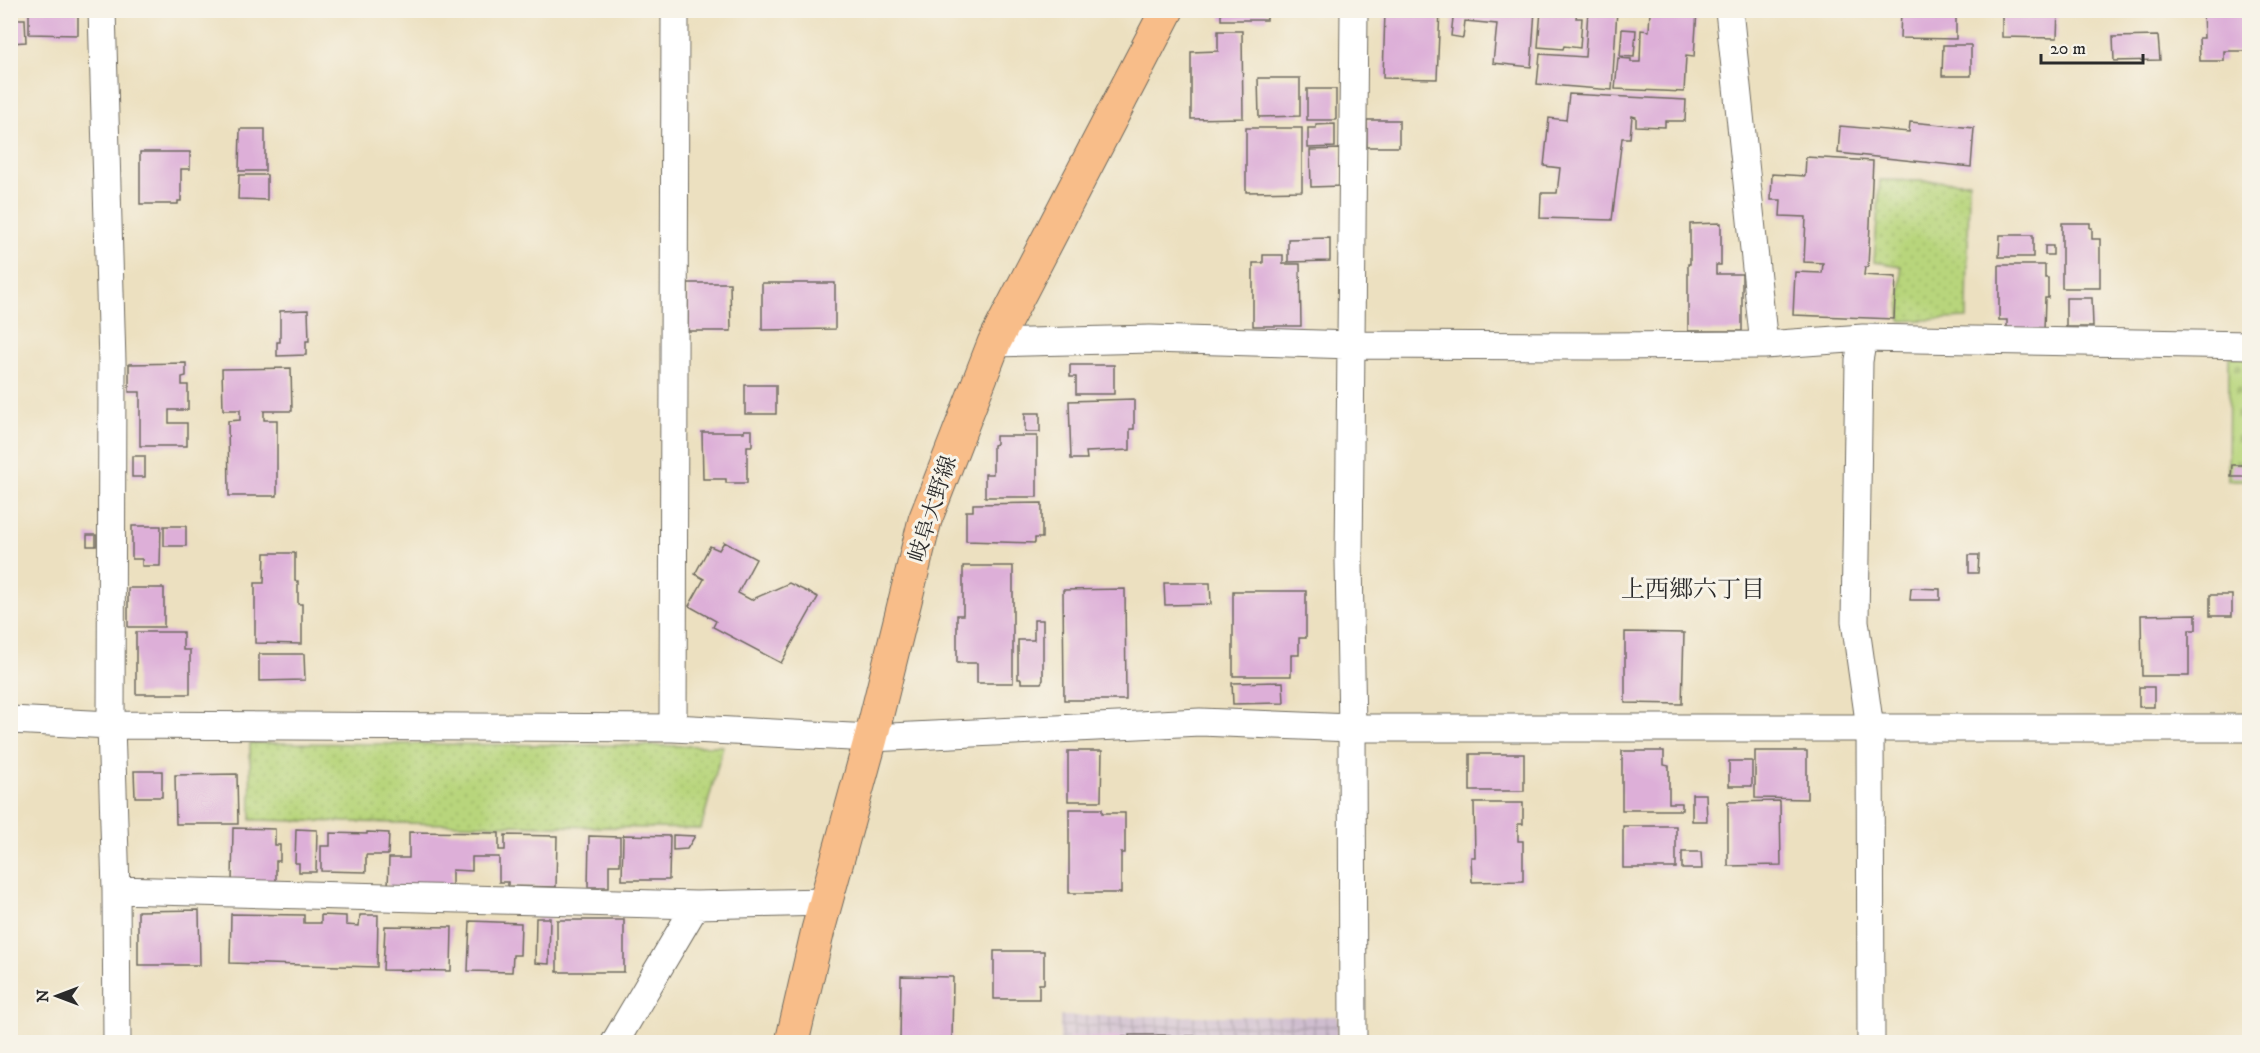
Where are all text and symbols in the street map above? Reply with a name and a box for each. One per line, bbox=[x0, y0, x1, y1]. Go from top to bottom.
scale bar bbox=[2041, 27, 2143, 65]
text: 20 m bbox=[2050, 38, 2086, 60]
street label: 岐阜大野線 bbox=[903, 453, 963, 565]
district label: 上西郷六丁目 bbox=[1621, 575, 1765, 605]
north arrow bbox=[27, 966, 87, 1026]
text: N bbox=[33, 989, 53, 1003]

